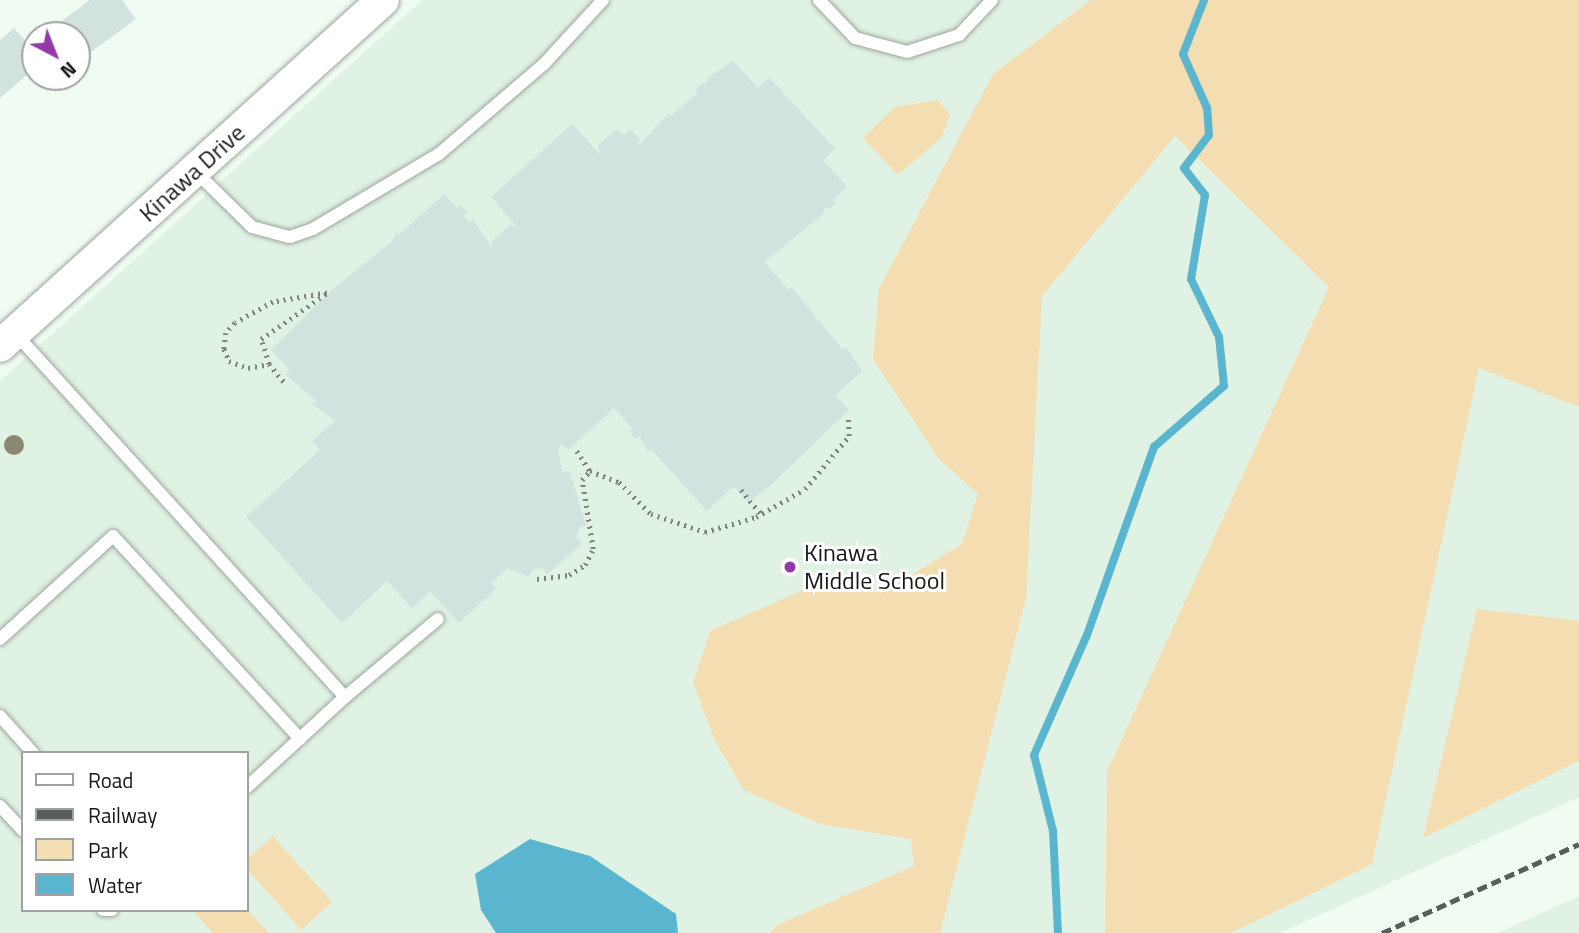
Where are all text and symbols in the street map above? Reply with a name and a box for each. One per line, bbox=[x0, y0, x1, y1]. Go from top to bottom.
north arrow bbox=[21, 21, 91, 91]
text: N bbox=[54, 55, 84, 86]
street label: Kinawa Drive bbox=[133, 118, 251, 228]
place label: Kinawa Middle School bbox=[804, 539, 945, 595]
marker: Kinawa Middle School bbox=[782, 559, 798, 575]
legend bbox=[21, 751, 248, 912]
text: Road bbox=[88, 764, 133, 796]
text: Railway bbox=[88, 799, 157, 831]
text: Park bbox=[88, 834, 128, 866]
text: Water bbox=[88, 869, 142, 901]

